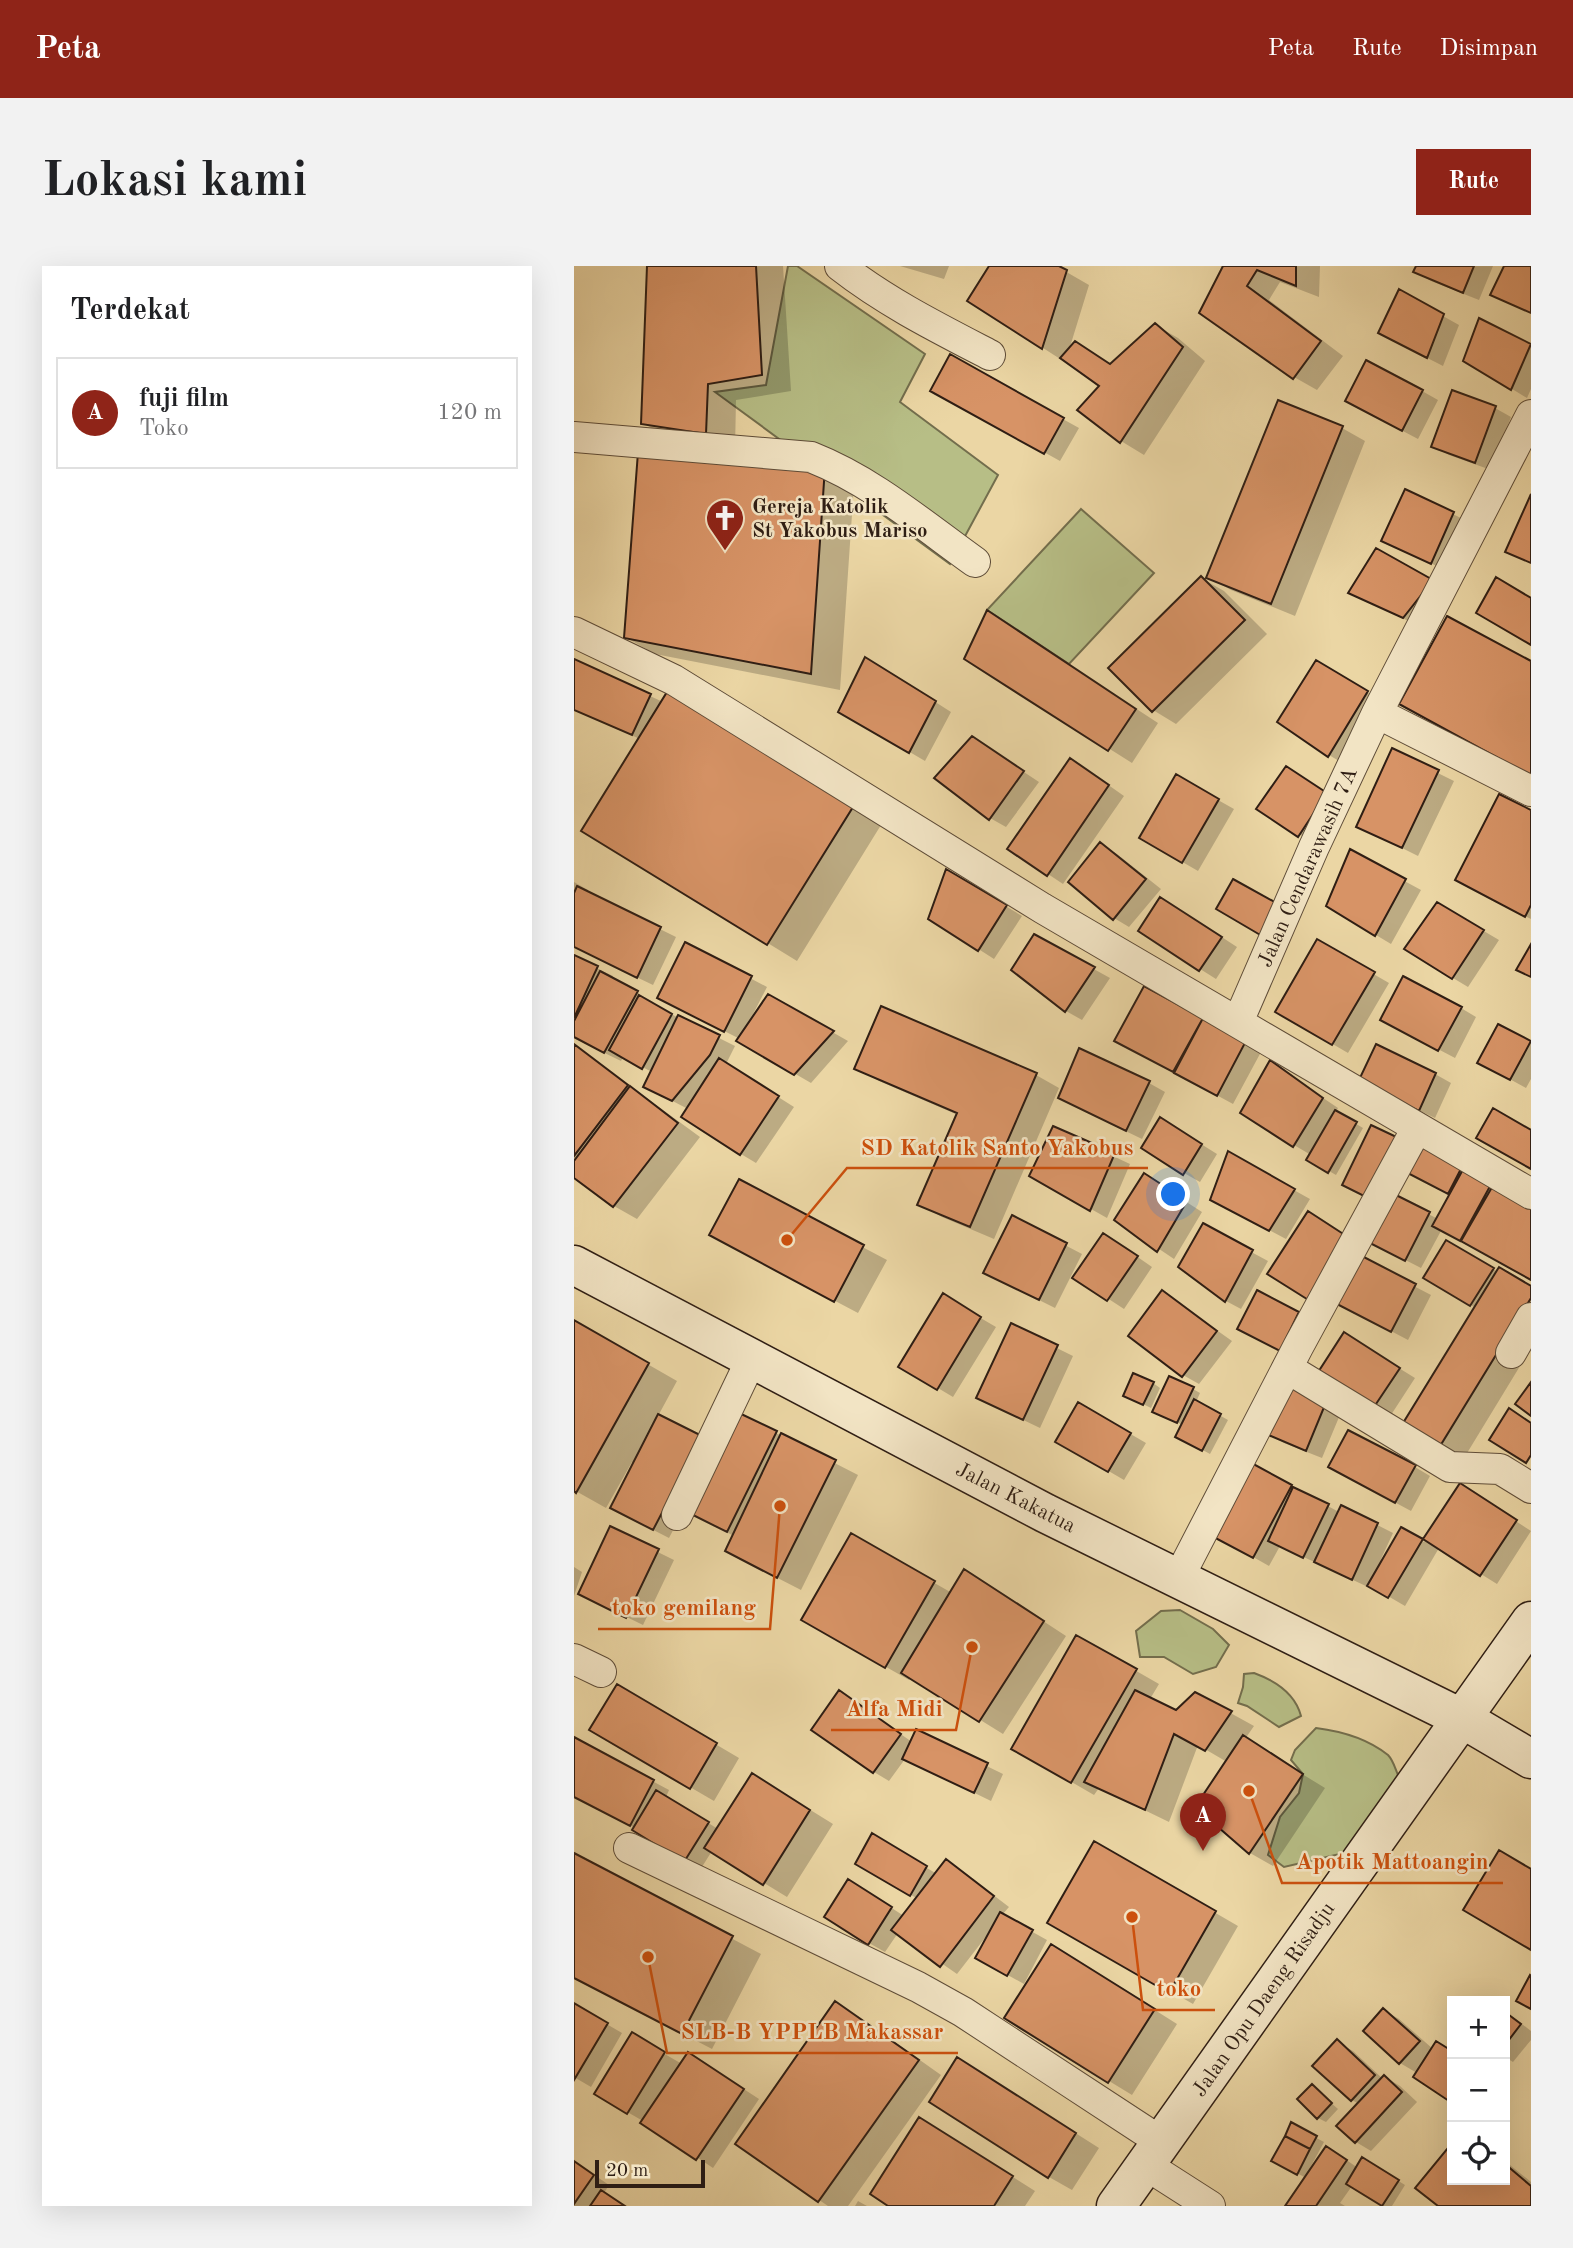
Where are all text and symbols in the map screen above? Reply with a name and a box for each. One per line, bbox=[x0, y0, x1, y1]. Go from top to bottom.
text: Peta bbox=[35, 33, 101, 66]
text: Peta bbox=[1268, 37, 1314, 61]
text: Rute bbox=[1352, 37, 1402, 61]
text: Disimpan bbox=[1440, 37, 1538, 61]
button: Rute bbox=[1416, 149, 1531, 215]
text: Lokasi kami bbox=[42, 158, 307, 207]
text: Terdekat bbox=[70, 296, 190, 326]
text: fuji film bbox=[139, 386, 229, 412]
text: A bbox=[86, 401, 104, 424]
text: 120 m bbox=[437, 401, 502, 424]
text: Toko bbox=[139, 417, 189, 440]
church icon: Gereja Katolik St Yakobus Mariso bbox=[704, 497, 746, 552]
place label: Gereja Katolik St Yakobus Mariso bbox=[752, 497, 928, 542]
street label: Jalan Cendarawasih 7A bbox=[1255, 765, 1362, 971]
callout: SD Katolik Santo Yakobus bbox=[847, 1124, 1148, 1168]
text: SD Katolik Santo Yakobus bbox=[861, 1137, 1133, 1160]
your location bbox=[1156, 1177, 1190, 1211]
street label: Jalan Kakatua bbox=[952, 1459, 1079, 1538]
callout: toko gemilang bbox=[598, 1585, 770, 1629]
text: toko gemilang bbox=[612, 1597, 756, 1620]
callout: Alfa Midi bbox=[831, 1686, 956, 1730]
text: Alfa Midi bbox=[845, 1698, 943, 1721]
pin: A bbox=[1180, 1793, 1226, 1851]
callout: Apotik Mattoangin bbox=[1282, 1839, 1503, 1883]
text: Apotik Mattoangin bbox=[1295, 1851, 1489, 1874]
street label: Jalan Opu Daeng Risadju bbox=[1189, 1899, 1339, 2101]
callout: toko bbox=[1143, 1966, 1215, 2010]
text: toko bbox=[1157, 1978, 1201, 2001]
map controls bbox=[1447, 1996, 1510, 2185]
button: + bbox=[1447, 1996, 1510, 2059]
callout: SLB-B YPPLB Makassar bbox=[667, 2009, 958, 2053]
text: SLB-B YPPLB Makassar bbox=[681, 2021, 943, 2044]
button: − bbox=[1447, 2059, 1510, 2122]
button: locate bbox=[1447, 2122, 1510, 2185]
scale bar bbox=[595, 2157, 705, 2189]
text: 20 m bbox=[606, 2162, 648, 2181]

